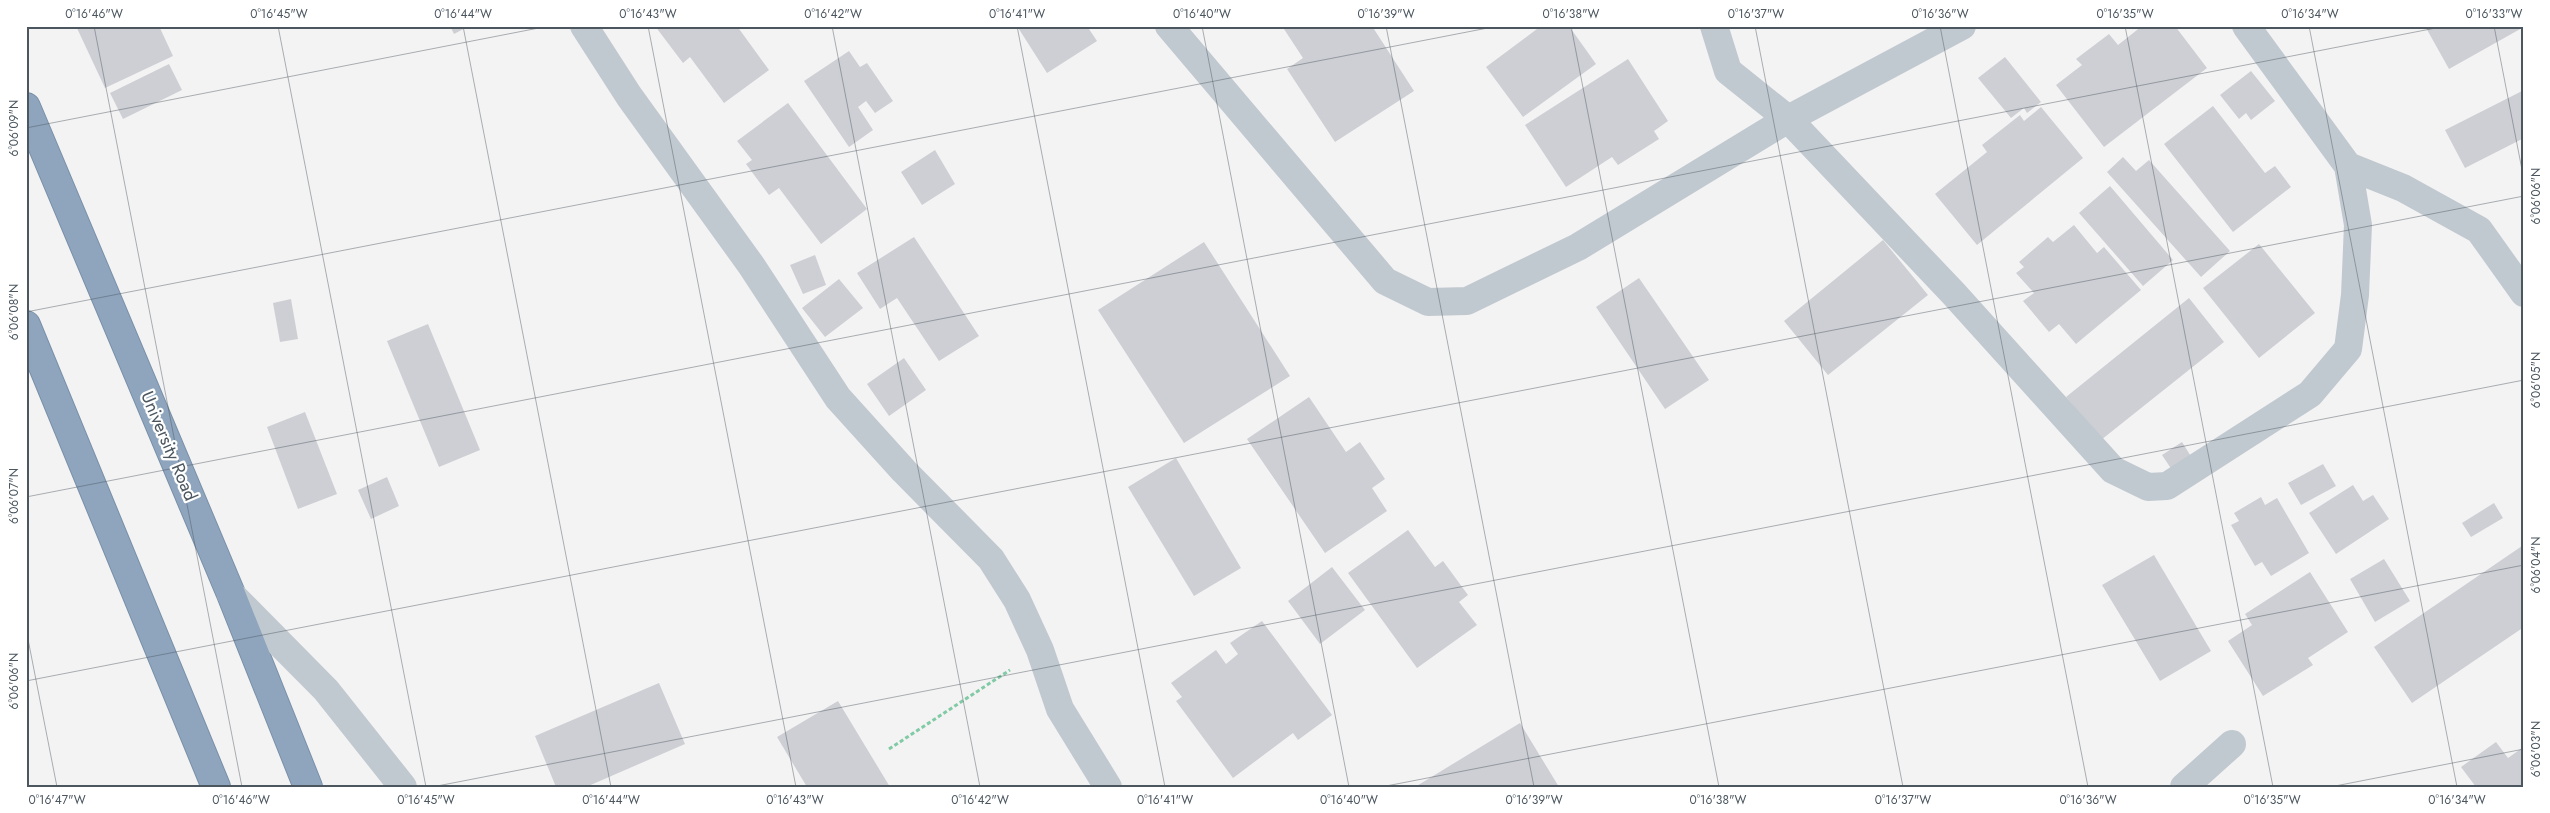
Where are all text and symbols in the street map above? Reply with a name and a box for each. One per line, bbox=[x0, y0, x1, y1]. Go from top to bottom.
text: 0°16'46"W bbox=[65, 5, 123, 23]
text: 0°16'45"W bbox=[250, 5, 308, 23]
text: 0°16'44"W bbox=[434, 5, 492, 23]
text: 0°16'43"W bbox=[619, 5, 677, 23]
text: 0°16'42"W bbox=[804, 5, 862, 23]
text: 0°16'41"W bbox=[989, 5, 1045, 23]
text: 0°16'40"W bbox=[1173, 5, 1231, 23]
text: 0°16'39"W bbox=[1357, 5, 1415, 23]
text: 0°16'38"W bbox=[1543, 5, 1600, 23]
text: 0°16'37"W bbox=[1728, 5, 1784, 23]
text: 0°16'36"W bbox=[1911, 5, 1969, 23]
text: 0°16'35"W bbox=[2096, 5, 2154, 23]
text: 0°16'34"W bbox=[2281, 5, 2339, 23]
text: 0°16'33"W bbox=[2466, 5, 2523, 23]
text: 6°06'09"N bbox=[5, 100, 23, 156]
text: 6°06'06"N bbox=[2527, 168, 2545, 224]
text: 6°06'08"N bbox=[5, 284, 23, 340]
text: 6°06'05"N bbox=[2527, 352, 2545, 408]
street label: University Road bbox=[134, 387, 204, 505]
text: 6°06'07"N bbox=[5, 468, 23, 524]
text: 6°06'04"N bbox=[2527, 537, 2545, 593]
text: 6°06'06"N bbox=[5, 653, 23, 709]
text: 6°06'03"N bbox=[2527, 721, 2545, 777]
text: 0°16'47"W bbox=[28, 791, 86, 809]
text: 0°16'46"W bbox=[212, 791, 270, 809]
text: 0°16'45"W bbox=[397, 791, 455, 809]
text: 0°16'44"W bbox=[582, 791, 640, 809]
text: 0°16'43"W bbox=[766, 791, 824, 809]
text: 0°16'42"W bbox=[951, 791, 1009, 809]
text: 0°16'41"W bbox=[1137, 791, 1193, 809]
text: 0°16'40"W bbox=[1320, 791, 1378, 809]
text: 0°16'39"W bbox=[1505, 791, 1563, 809]
text: 0°16'38"W bbox=[1690, 791, 1747, 809]
text: 0°16'37"W bbox=[1875, 791, 1931, 809]
text: 0°16'36"W bbox=[2059, 791, 2117, 809]
text: 0°16'35"W bbox=[2243, 791, 2301, 809]
text: 0°16'34"W bbox=[2428, 791, 2486, 809]

